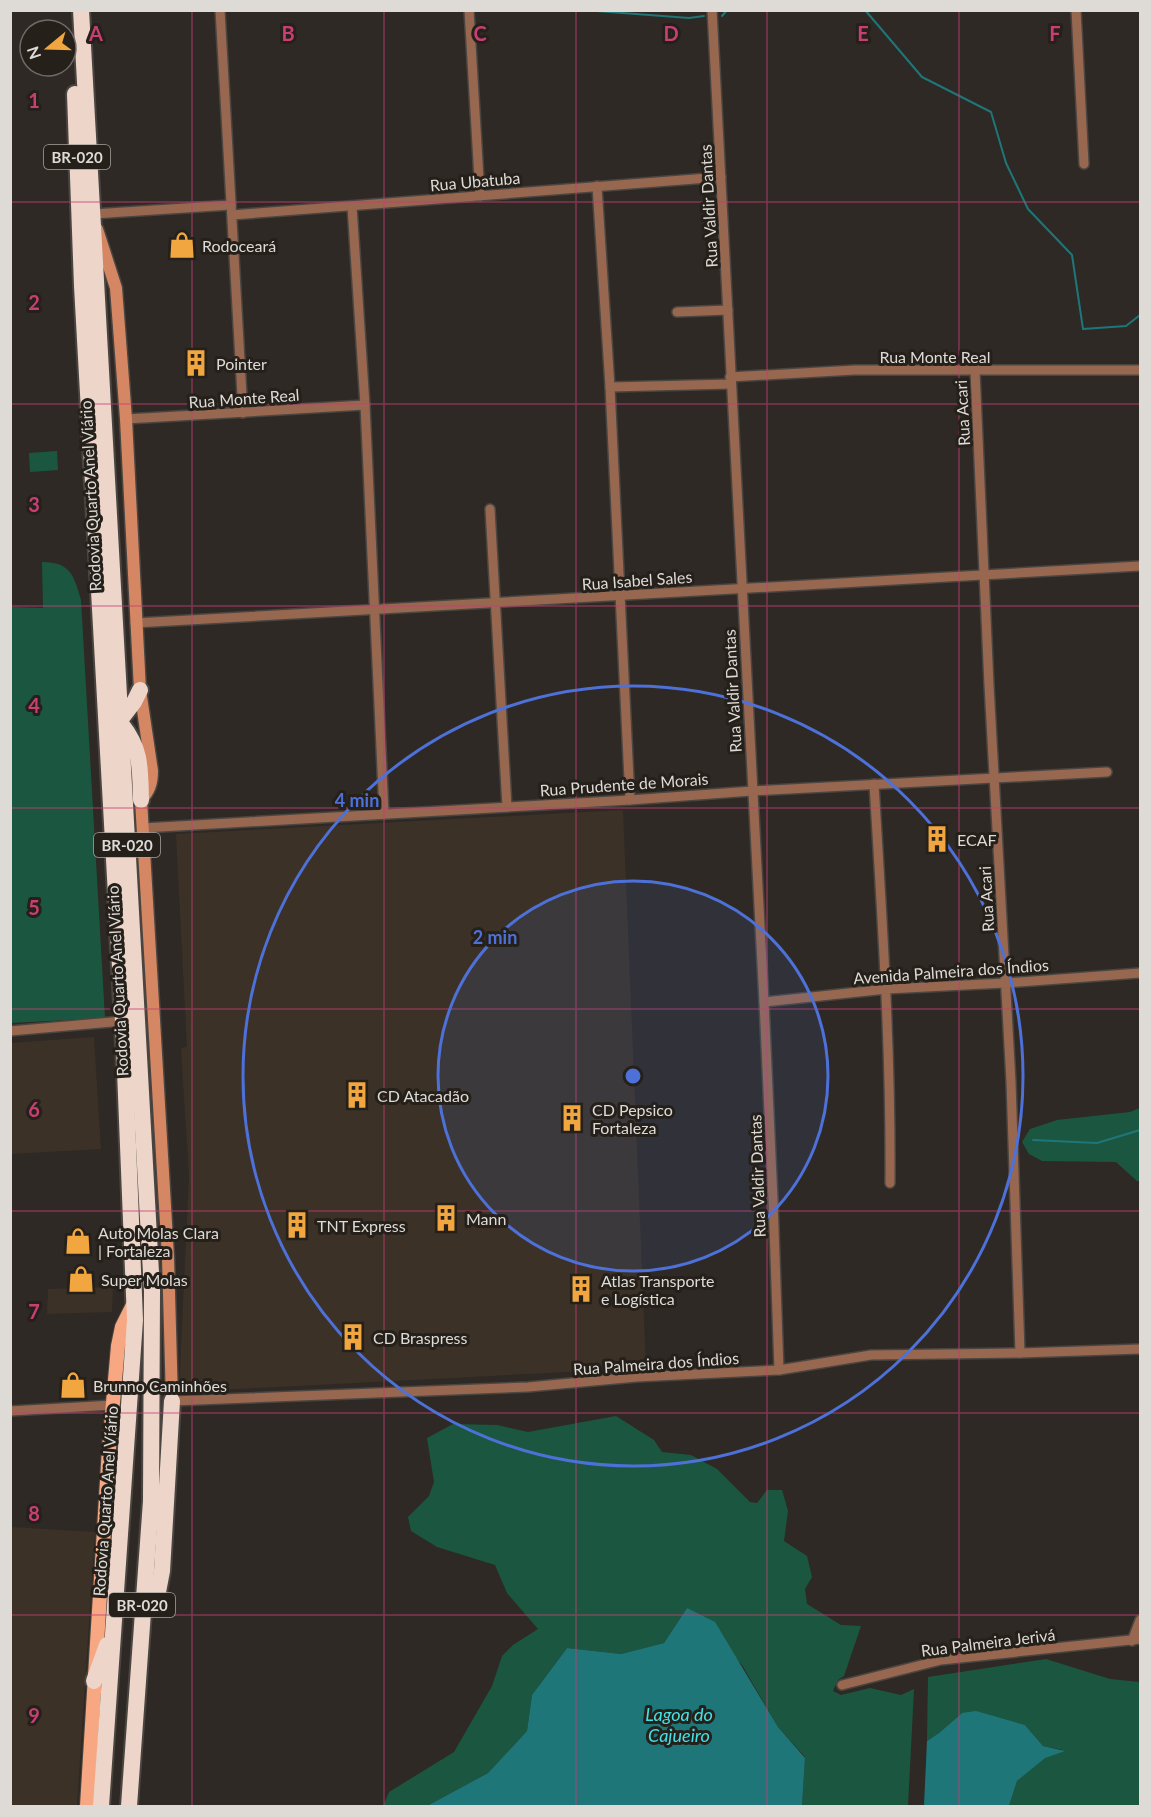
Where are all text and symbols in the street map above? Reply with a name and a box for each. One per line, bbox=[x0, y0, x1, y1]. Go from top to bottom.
north arrow bbox=[18, 18, 78, 78]
text: A bbox=[88, 21, 103, 45]
text: B bbox=[281, 21, 295, 45]
text: C bbox=[473, 21, 487, 45]
text: D bbox=[663, 21, 679, 45]
text: E bbox=[857, 21, 869, 45]
text: F bbox=[1049, 21, 1061, 45]
text: N bbox=[22, 44, 44, 62]
text: 1 bbox=[28, 88, 40, 112]
street label: Rua Valdir Dantas bbox=[695, 144, 721, 268]
road number: BR-020 bbox=[44, 145, 110, 169]
street label: Rua Ubatuba bbox=[429, 168, 521, 194]
shop icon: Rodoceará bbox=[167, 230, 197, 260]
place label: Rodoceará bbox=[202, 236, 276, 255]
text: 2 bbox=[28, 290, 40, 314]
street label: Rua Monte Real bbox=[879, 347, 991, 366]
building icon: Pointer bbox=[181, 348, 211, 378]
place label: Pointer bbox=[216, 354, 267, 373]
street label: Rua Acari bbox=[951, 380, 973, 446]
street label: Rua Monte Real bbox=[188, 385, 300, 411]
street label: Rodovia Quarto Anel Viário bbox=[76, 400, 104, 592]
text: 3 bbox=[28, 492, 40, 516]
street label: Rua Isabel Sales bbox=[581, 567, 693, 593]
street label: Rua Valdir Dantas bbox=[719, 629, 745, 753]
text: 4 bbox=[28, 693, 40, 717]
street label: Rua Prudente de Morais bbox=[539, 769, 709, 799]
text: 4 min bbox=[335, 789, 379, 811]
building icon: ECAF bbox=[922, 824, 952, 854]
place label: ECAF bbox=[957, 830, 997, 849]
road number: BR-020 bbox=[94, 833, 160, 857]
street label: Rua Acari bbox=[975, 866, 997, 932]
street label: Rodovia Quarto Anel Viário bbox=[103, 885, 131, 1077]
text: 5 bbox=[28, 895, 40, 919]
text: 2 min bbox=[473, 926, 517, 948]
street label: Avenida Palmeira dos Índios bbox=[853, 955, 1049, 987]
centre of rings bbox=[623, 1066, 643, 1086]
building icon: CD Atacadão bbox=[342, 1080, 372, 1110]
place label: CD Atacadão bbox=[377, 1086, 469, 1105]
text: 6 bbox=[28, 1097, 40, 1121]
place label: CD Pepsico Fortaleza bbox=[592, 1100, 673, 1137]
building icon: CD Pepsico Fortaleza bbox=[557, 1103, 587, 1133]
street label: Rua Valdir Dantas bbox=[745, 1114, 769, 1238]
building icon: Mann bbox=[431, 1203, 461, 1233]
place label: Mann bbox=[466, 1209, 506, 1228]
building icon: TNT Express bbox=[282, 1210, 312, 1240]
place label: TNT Express bbox=[317, 1216, 406, 1235]
place label: Auto Molas Clara | Fortaleza bbox=[98, 1223, 219, 1260]
shop icon: Auto Molas Clara | Fortaleza bbox=[63, 1226, 93, 1256]
shop icon: Super Molas bbox=[66, 1264, 96, 1294]
place label: Super Molas bbox=[101, 1270, 188, 1289]
place label: Atlas Transporte e Logística bbox=[601, 1271, 715, 1308]
building icon: Atlas Transporte e Logística bbox=[566, 1274, 596, 1304]
text: 7 bbox=[28, 1299, 40, 1323]
building icon: CD Braspress bbox=[338, 1322, 368, 1352]
place label: CD Braspress bbox=[373, 1328, 468, 1347]
street label: Rua Palmeira dos Índios bbox=[573, 1348, 740, 1378]
shop icon: Brunno Caminhões bbox=[58, 1370, 88, 1400]
place label: Brunno Caminhões bbox=[93, 1376, 227, 1395]
street label: Rodovia Quarto Anel Viário bbox=[89, 1405, 121, 1597]
text: 8 bbox=[28, 1501, 40, 1525]
road number: BR-020 bbox=[109, 1593, 175, 1617]
street label: Rua Palmeira Jerivá bbox=[920, 1624, 1056, 1660]
text: 9 bbox=[28, 1703, 40, 1727]
water label: Lagoa do Cajueiro bbox=[645, 1703, 713, 1746]

